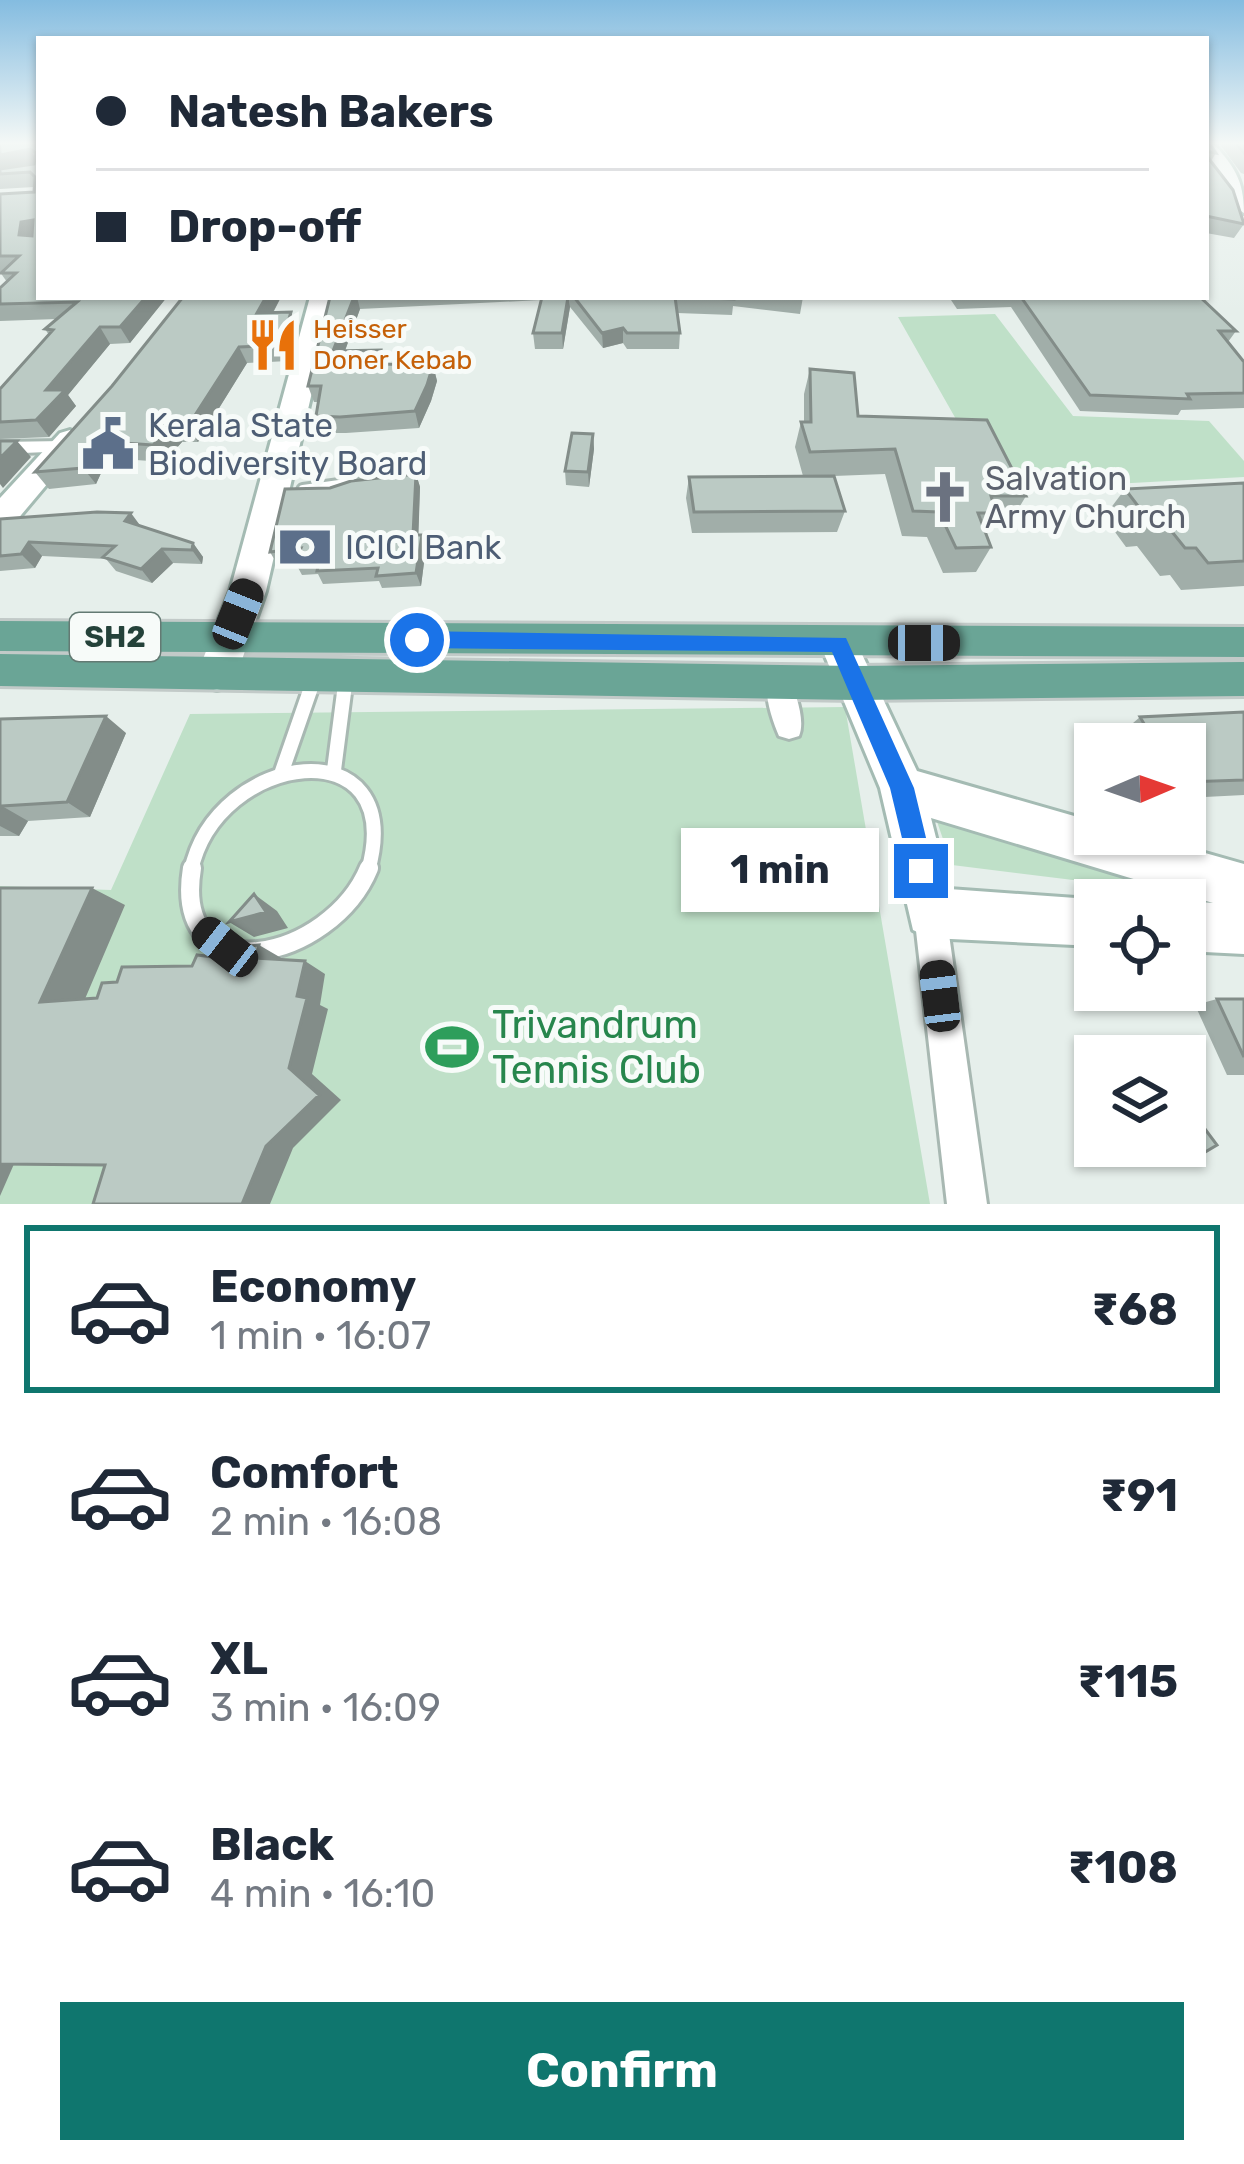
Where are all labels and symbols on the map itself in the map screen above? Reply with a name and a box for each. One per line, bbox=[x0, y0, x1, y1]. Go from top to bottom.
place label: Heisser Doner Kebab bbox=[313, 313, 472, 376]
restaurant icon: Heisser Doner Kebab bbox=[244, 316, 302, 374]
place label: Kerala State Biodiversity Board bbox=[148, 406, 427, 483]
public building icon: Kerala State Biodiversity Board bbox=[79, 415, 137, 473]
place label: Salvation Army Church bbox=[985, 459, 1186, 536]
church icon: Salvation Army Church bbox=[916, 468, 974, 526]
bank icon: ICICI Bank bbox=[276, 518, 334, 576]
place label: ICICI Bank bbox=[345, 528, 501, 567]
car bbox=[208, 574, 268, 654]
road number: SH2 bbox=[70, 613, 160, 661]
route start bbox=[390, 613, 444, 667]
car bbox=[888, 625, 960, 661]
north arrow bbox=[1074, 723, 1206, 855]
callout: 1 min bbox=[681, 829, 879, 913]
route end bbox=[894, 844, 948, 898]
car bbox=[186, 911, 264, 983]
car bbox=[918, 958, 962, 1034]
place label: Trivandrum Tennis Club bbox=[492, 1002, 701, 1093]
sports icon: Trivandrum Tennis Club bbox=[423, 1018, 481, 1076]

